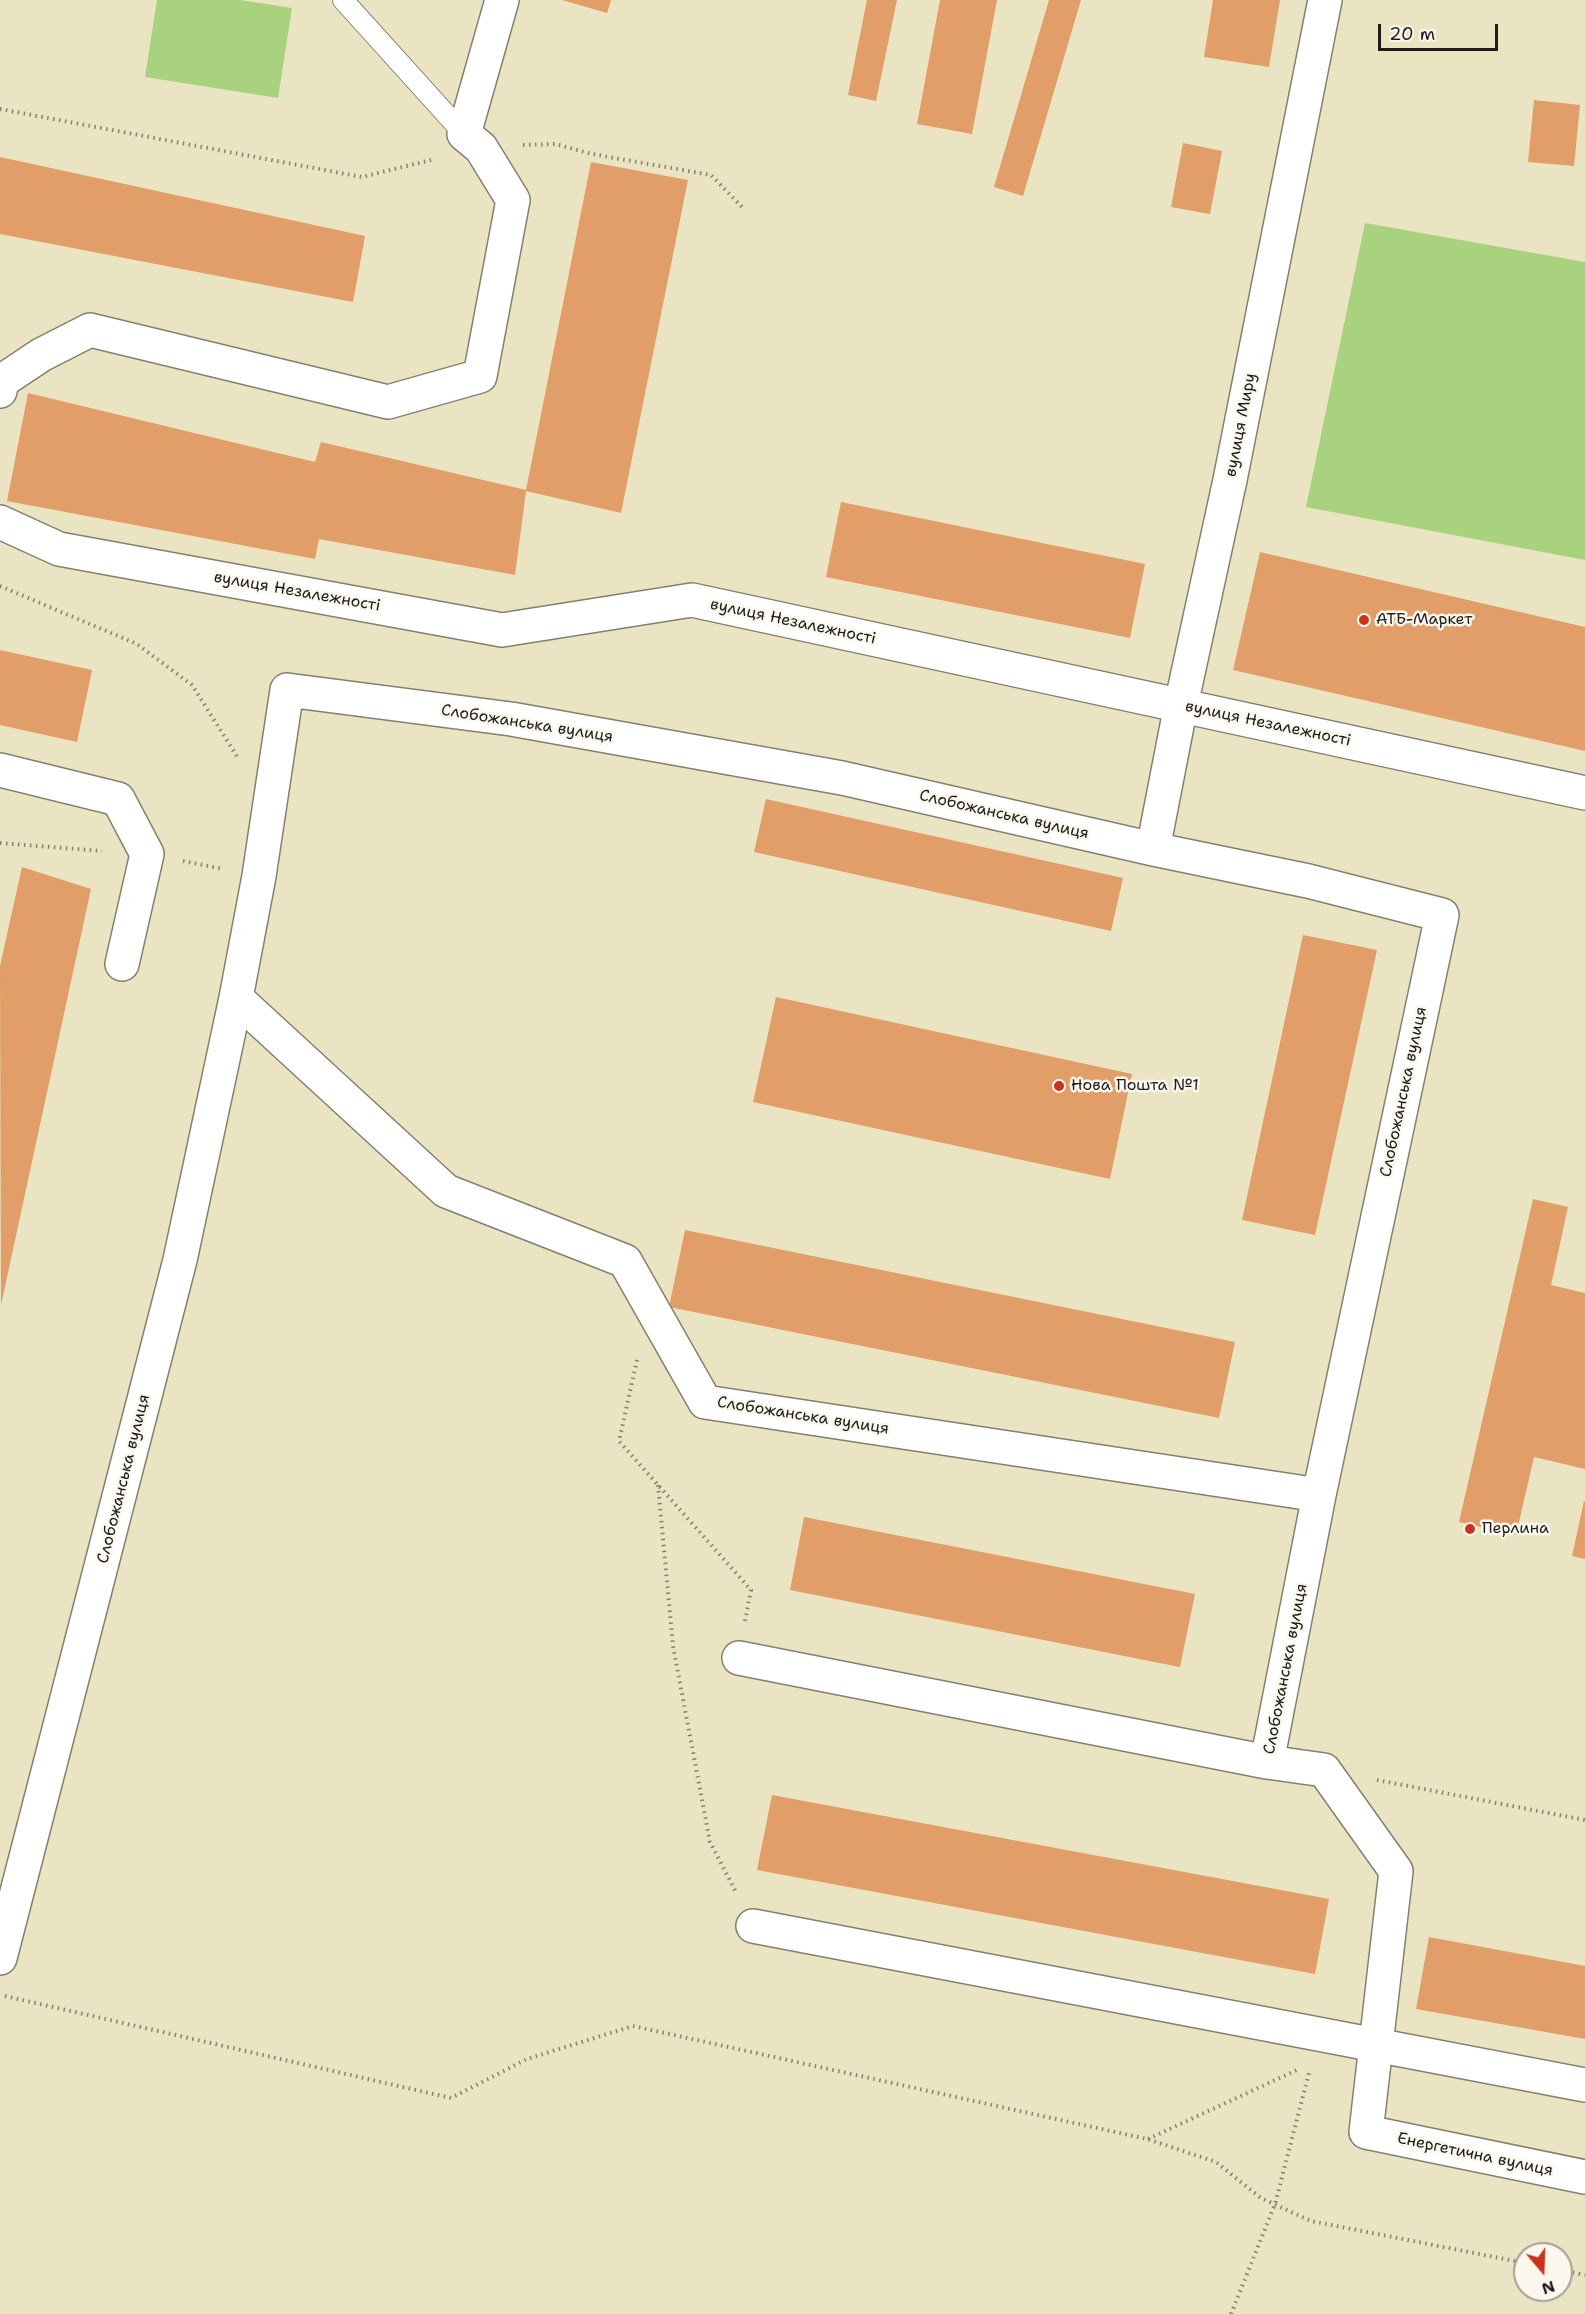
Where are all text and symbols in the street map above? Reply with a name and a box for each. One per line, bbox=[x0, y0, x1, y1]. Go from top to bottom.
scale bar bbox=[1381, 12, 1501, 50]
text: 20 m bbox=[1389, 22, 1435, 46]
street label: вулиця Миру bbox=[1222, 372, 1260, 478]
street label: вулиця Незалежності bbox=[212, 568, 382, 616]
street label: вулиця Незалежності bbox=[708, 595, 878, 649]
place label: АТБ-Маркет bbox=[1376, 610, 1472, 630]
marker: АТБ-Маркет bbox=[1357, 613, 1371, 627]
street label: вулиця Незалежності bbox=[1183, 697, 1353, 751]
street label: Слобожанська вулиця bbox=[440, 701, 614, 747]
street label: Слобожанська вулиця bbox=[917, 786, 1091, 844]
street label: Слобожанська вулиця bbox=[1377, 1005, 1431, 1179]
place label: Нова Пошта №1 bbox=[1071, 1076, 1199, 1096]
marker: Нова Пошта №1 bbox=[1052, 1079, 1066, 1093]
street label: Слобожанська вулиця bbox=[94, 1392, 154, 1566]
street label: Слобожанська вулиця bbox=[716, 1393, 890, 1439]
place label: Перлина bbox=[1482, 1519, 1549, 1539]
marker: Перлина bbox=[1463, 1522, 1477, 1536]
street label: Слобожанська вулиця bbox=[1260, 1582, 1312, 1756]
street label: Енергетична вулиця bbox=[1395, 2129, 1555, 2181]
north arrow bbox=[1513, 2242, 1573, 2302]
text: N bbox=[1539, 2276, 1558, 2300]

